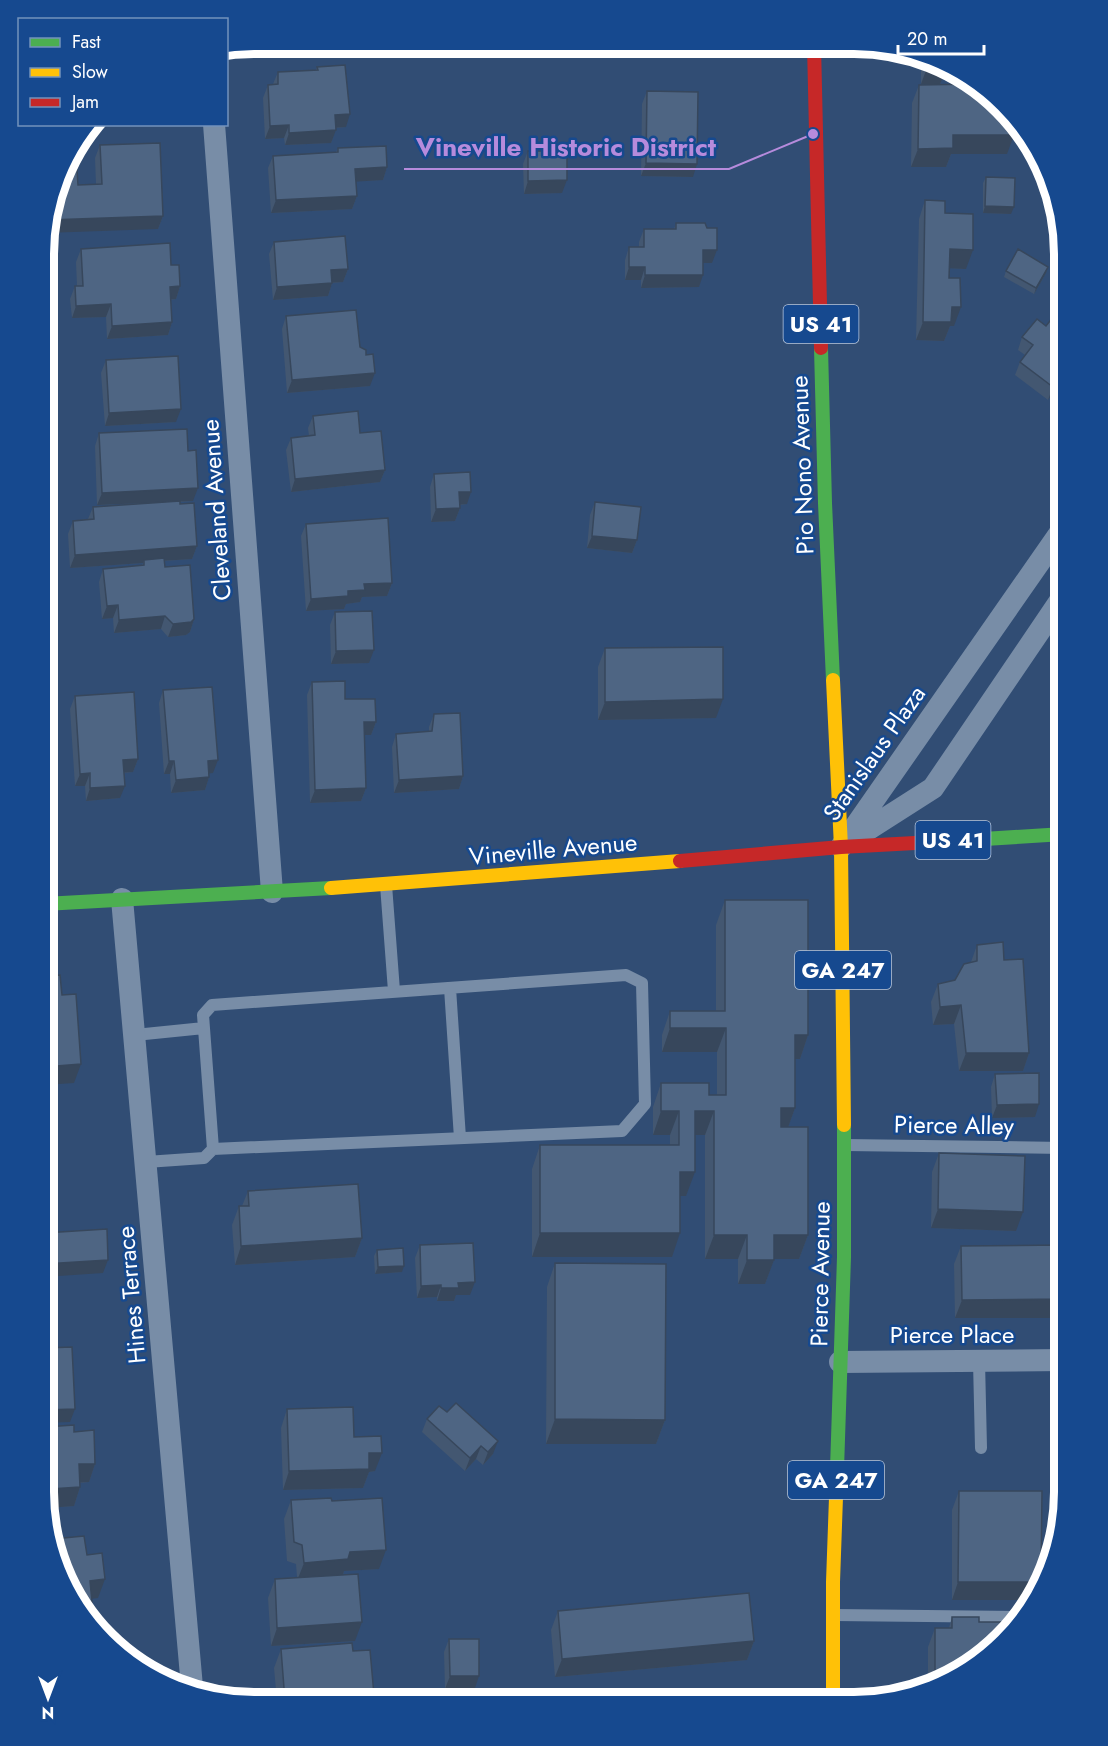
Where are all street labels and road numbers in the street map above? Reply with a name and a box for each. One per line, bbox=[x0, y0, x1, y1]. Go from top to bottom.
road number: US 41 bbox=[784, 305, 858, 343]
street label: Pio Nono Avenue bbox=[781, 375, 823, 555]
street label: Cleveland Avenue bbox=[192, 418, 240, 602]
street label: Stanislaus Plaza bbox=[814, 678, 934, 828]
road number: US 41 bbox=[916, 821, 990, 859]
street label: Vineville Avenue bbox=[467, 824, 639, 874]
road number: GA 247 bbox=[795, 951, 891, 989]
street label: Pierce Alley bbox=[894, 1106, 1015, 1144]
street label: Pierce Avenue bbox=[801, 1201, 839, 1347]
street label: Hines Terrace bbox=[108, 1225, 154, 1365]
street label: Pierce Place bbox=[890, 1317, 1014, 1352]
road number: GA 247 bbox=[788, 1461, 884, 1499]

